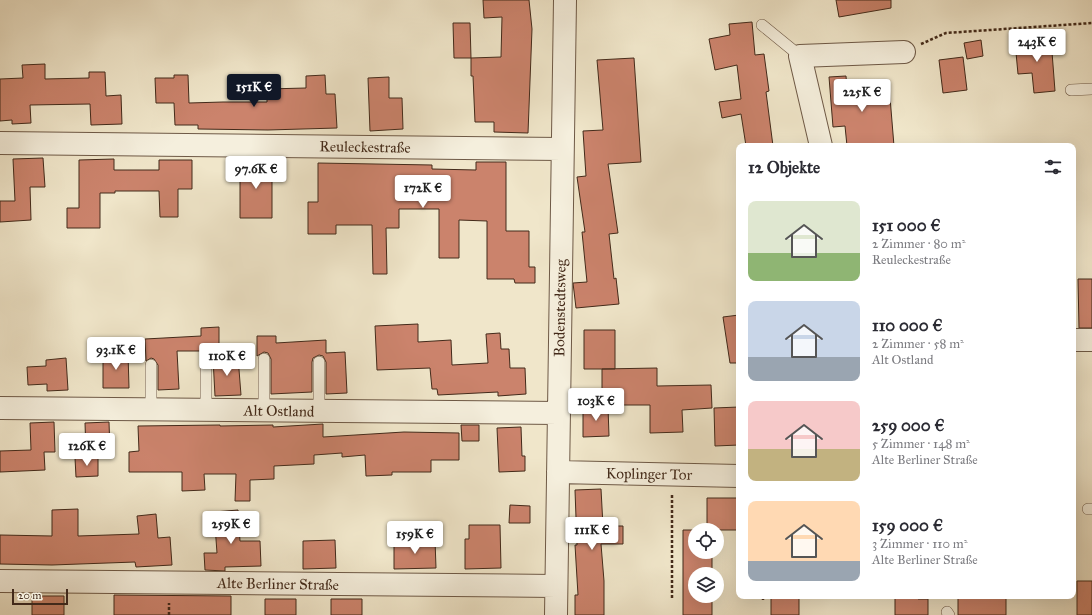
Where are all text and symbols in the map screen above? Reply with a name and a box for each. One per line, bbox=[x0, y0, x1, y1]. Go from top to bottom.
pin: 243K € bbox=[1004, 29, 1070, 63]
text: 243K € bbox=[1018, 34, 1056, 50]
pin: 151K € bbox=[221, 74, 287, 108]
text: 151K € bbox=[236, 79, 272, 95]
pin: 225K € bbox=[829, 79, 895, 113]
text: 225K € bbox=[843, 84, 881, 100]
street label: Reuleckestraße bbox=[319, 137, 411, 157]
pin: 97.6K € bbox=[219, 156, 293, 190]
icon: filters bbox=[1042, 156, 1064, 178]
text: 12 Objekte bbox=[748, 157, 820, 178]
text: 97.6K € bbox=[234, 161, 278, 177]
pin: 172K € bbox=[390, 175, 456, 209]
text: 172K € bbox=[404, 180, 442, 196]
text: 151 000 € bbox=[872, 215, 941, 236]
icon: home bbox=[780, 217, 828, 265]
text: 2 Zimmer · 80 m² bbox=[872, 236, 965, 252]
text: Reuleckestraße bbox=[872, 252, 951, 268]
street label: Bodenstedtsweg bbox=[550, 258, 570, 357]
text: 110 000 € bbox=[872, 315, 943, 336]
icon: home bbox=[780, 317, 828, 365]
text: 2 Zimmer · 58 m² bbox=[872, 336, 964, 352]
pin: 93.1K € bbox=[79, 337, 153, 371]
text: 93.1K € bbox=[96, 342, 136, 358]
pin: 110K € bbox=[194, 343, 260, 377]
text: 110K € bbox=[208, 348, 246, 364]
text: Alt Ostland bbox=[872, 352, 933, 368]
pin: 103K € bbox=[563, 388, 629, 422]
text: 103K € bbox=[577, 393, 615, 409]
street label: Alt Ostland bbox=[242, 401, 315, 421]
text: 259 000 € bbox=[872, 415, 945, 436]
icon: home bbox=[780, 417, 828, 465]
pin: 126K € bbox=[54, 433, 120, 467]
text: 5 Zimmer · 148 m² bbox=[872, 436, 970, 452]
text: 126K € bbox=[68, 438, 106, 454]
text: Alte Berliner Straße bbox=[872, 452, 978, 468]
street label: Koplinger Tor bbox=[606, 464, 693, 484]
pin: 259K € bbox=[198, 511, 264, 545]
text: 159 000 € bbox=[872, 515, 943, 536]
text: 259K € bbox=[211, 516, 251, 532]
pin: 111K € bbox=[559, 517, 625, 551]
icon: home bbox=[780, 517, 828, 565]
pin: 159K € bbox=[382, 521, 448, 555]
text: 111K € bbox=[574, 522, 610, 538]
map controls bbox=[688, 523, 724, 603]
button: locate bbox=[688, 523, 724, 559]
text: 159K € bbox=[396, 526, 434, 542]
text: 3 Zimmer · 110 m² bbox=[872, 536, 968, 552]
text: Alte Berliner Straße bbox=[872, 552, 978, 568]
button: layers bbox=[688, 567, 724, 603]
street label: Alte Berliner Straße bbox=[216, 574, 339, 594]
scale bar bbox=[12, 587, 68, 606]
text: 20 m bbox=[18, 589, 41, 602]

